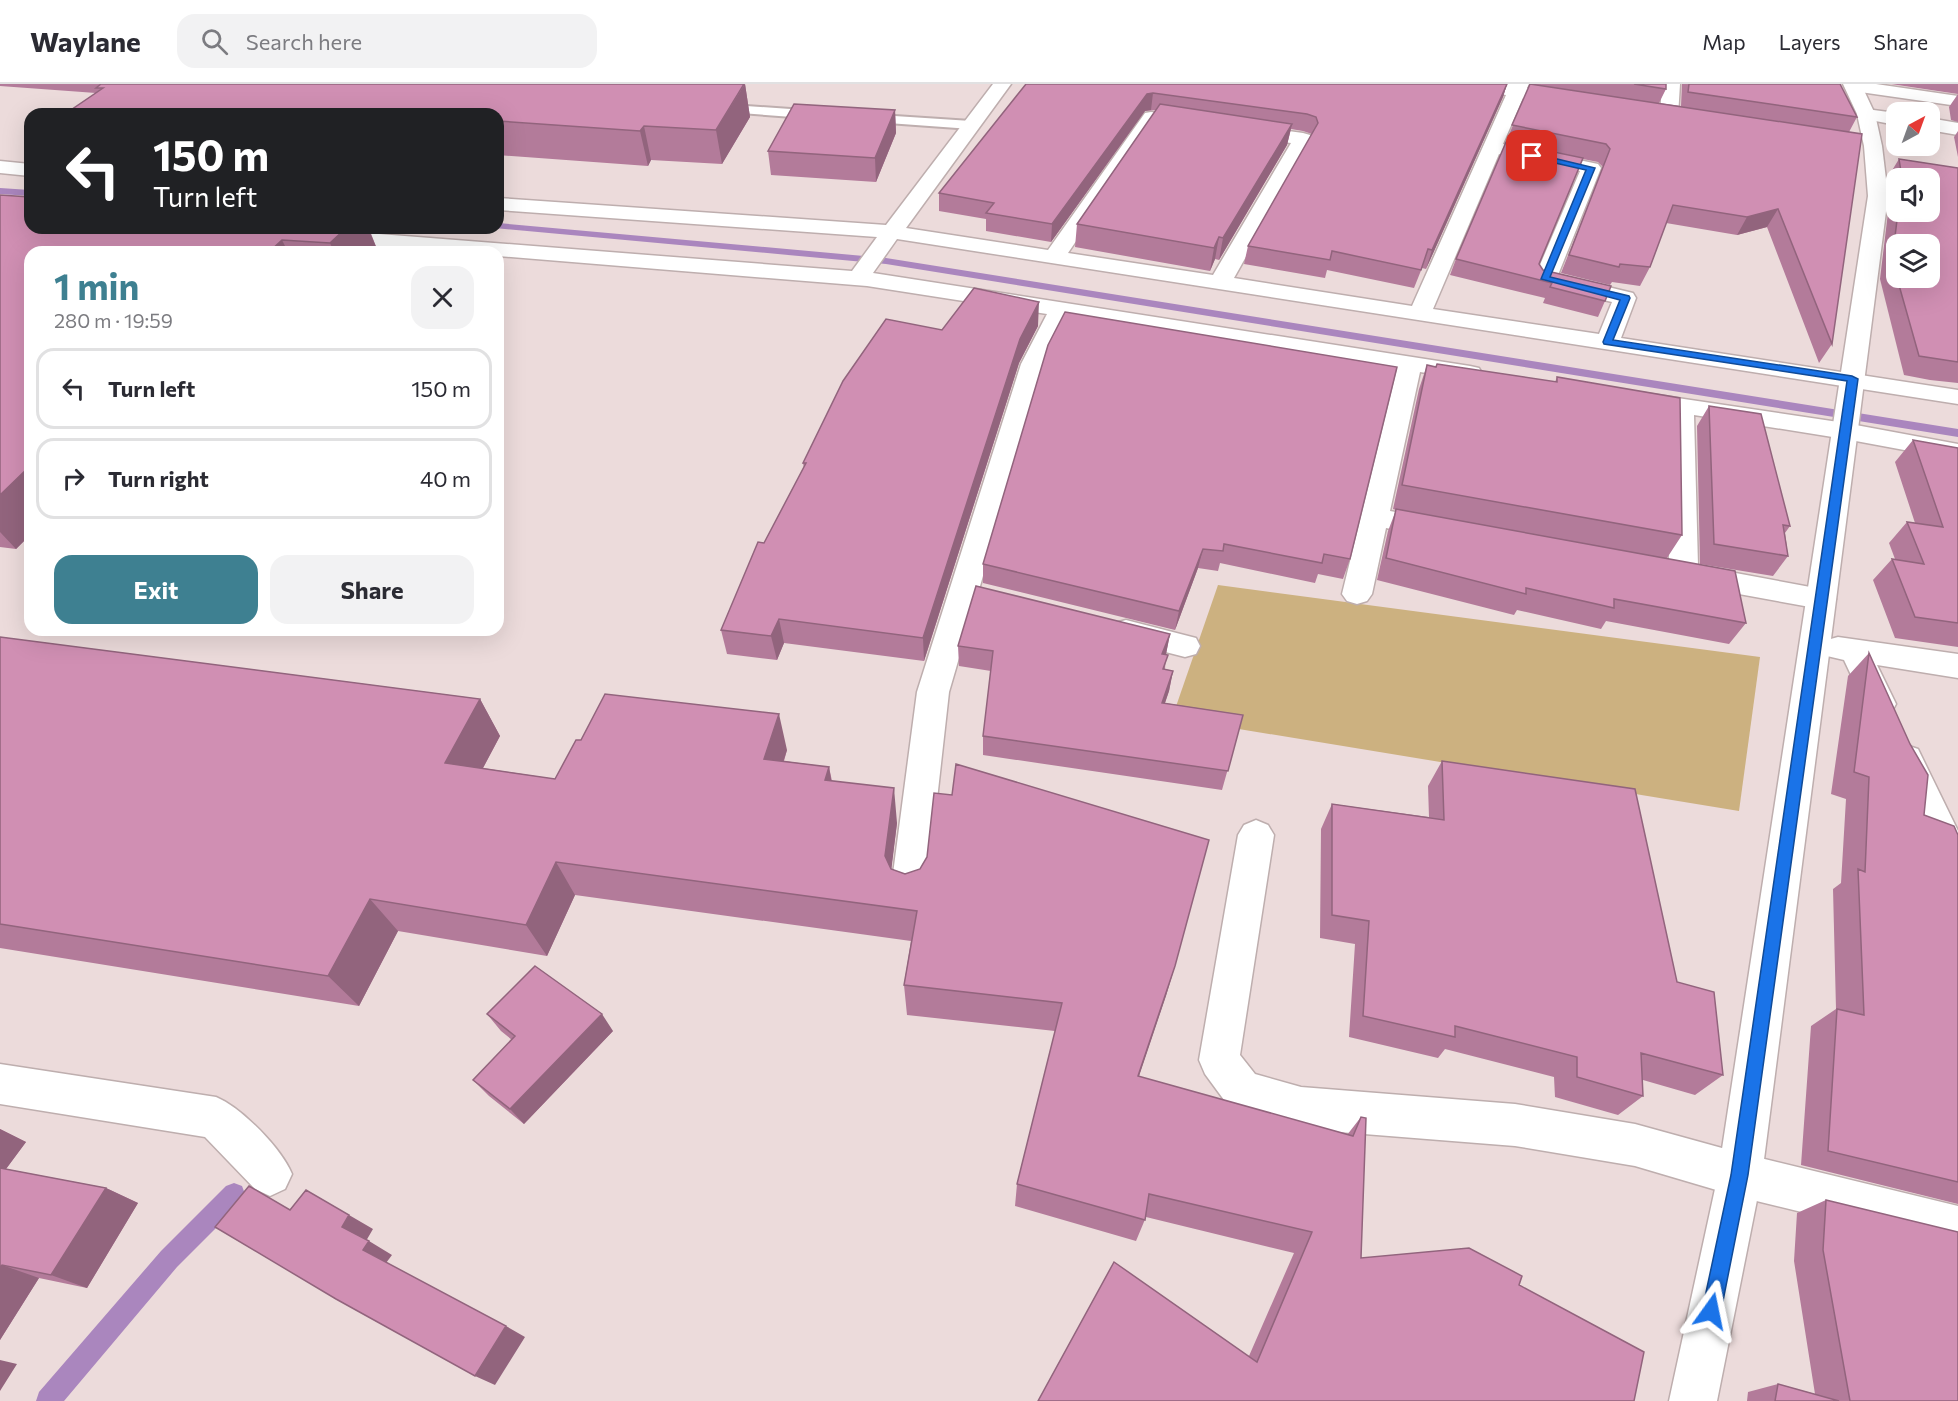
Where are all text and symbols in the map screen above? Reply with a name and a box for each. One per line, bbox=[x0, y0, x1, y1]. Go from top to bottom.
search box bbox=[177, 14, 597, 68]
text: Waylane bbox=[30, 24, 141, 58]
icon: search bbox=[198, 25, 231, 58]
text: Search here bbox=[246, 28, 362, 55]
text: Map bbox=[1702, 29, 1746, 54]
text: Layers bbox=[1779, 29, 1841, 54]
text: Share bbox=[1874, 29, 1928, 54]
north arrow bbox=[1886, 102, 1940, 156]
map controls bbox=[1886, 102, 1940, 288]
text: 150 m bbox=[153, 128, 269, 180]
pin bbox=[1506, 130, 1557, 181]
icon: left bbox=[54, 132, 132, 210]
icon: arrive bbox=[1515, 139, 1548, 172]
button: sound bbox=[1886, 168, 1940, 222]
text: Turn left bbox=[153, 180, 257, 213]
button: layers bbox=[1886, 234, 1940, 288]
text: 1 min bbox=[54, 263, 139, 307]
button: close bbox=[411, 266, 474, 329]
text: 280 m · 19:59 bbox=[54, 308, 173, 332]
icon: left bbox=[57, 372, 90, 405]
text: Turn left bbox=[108, 375, 195, 402]
text: 150 m bbox=[411, 375, 471, 402]
icon: right bbox=[57, 462, 90, 495]
text: Turn right bbox=[108, 465, 209, 492]
text: 40 m bbox=[420, 465, 471, 492]
button: Exit bbox=[54, 555, 258, 624]
button: Share bbox=[270, 555, 474, 624]
position arrow bbox=[1679, 1279, 1743, 1343]

